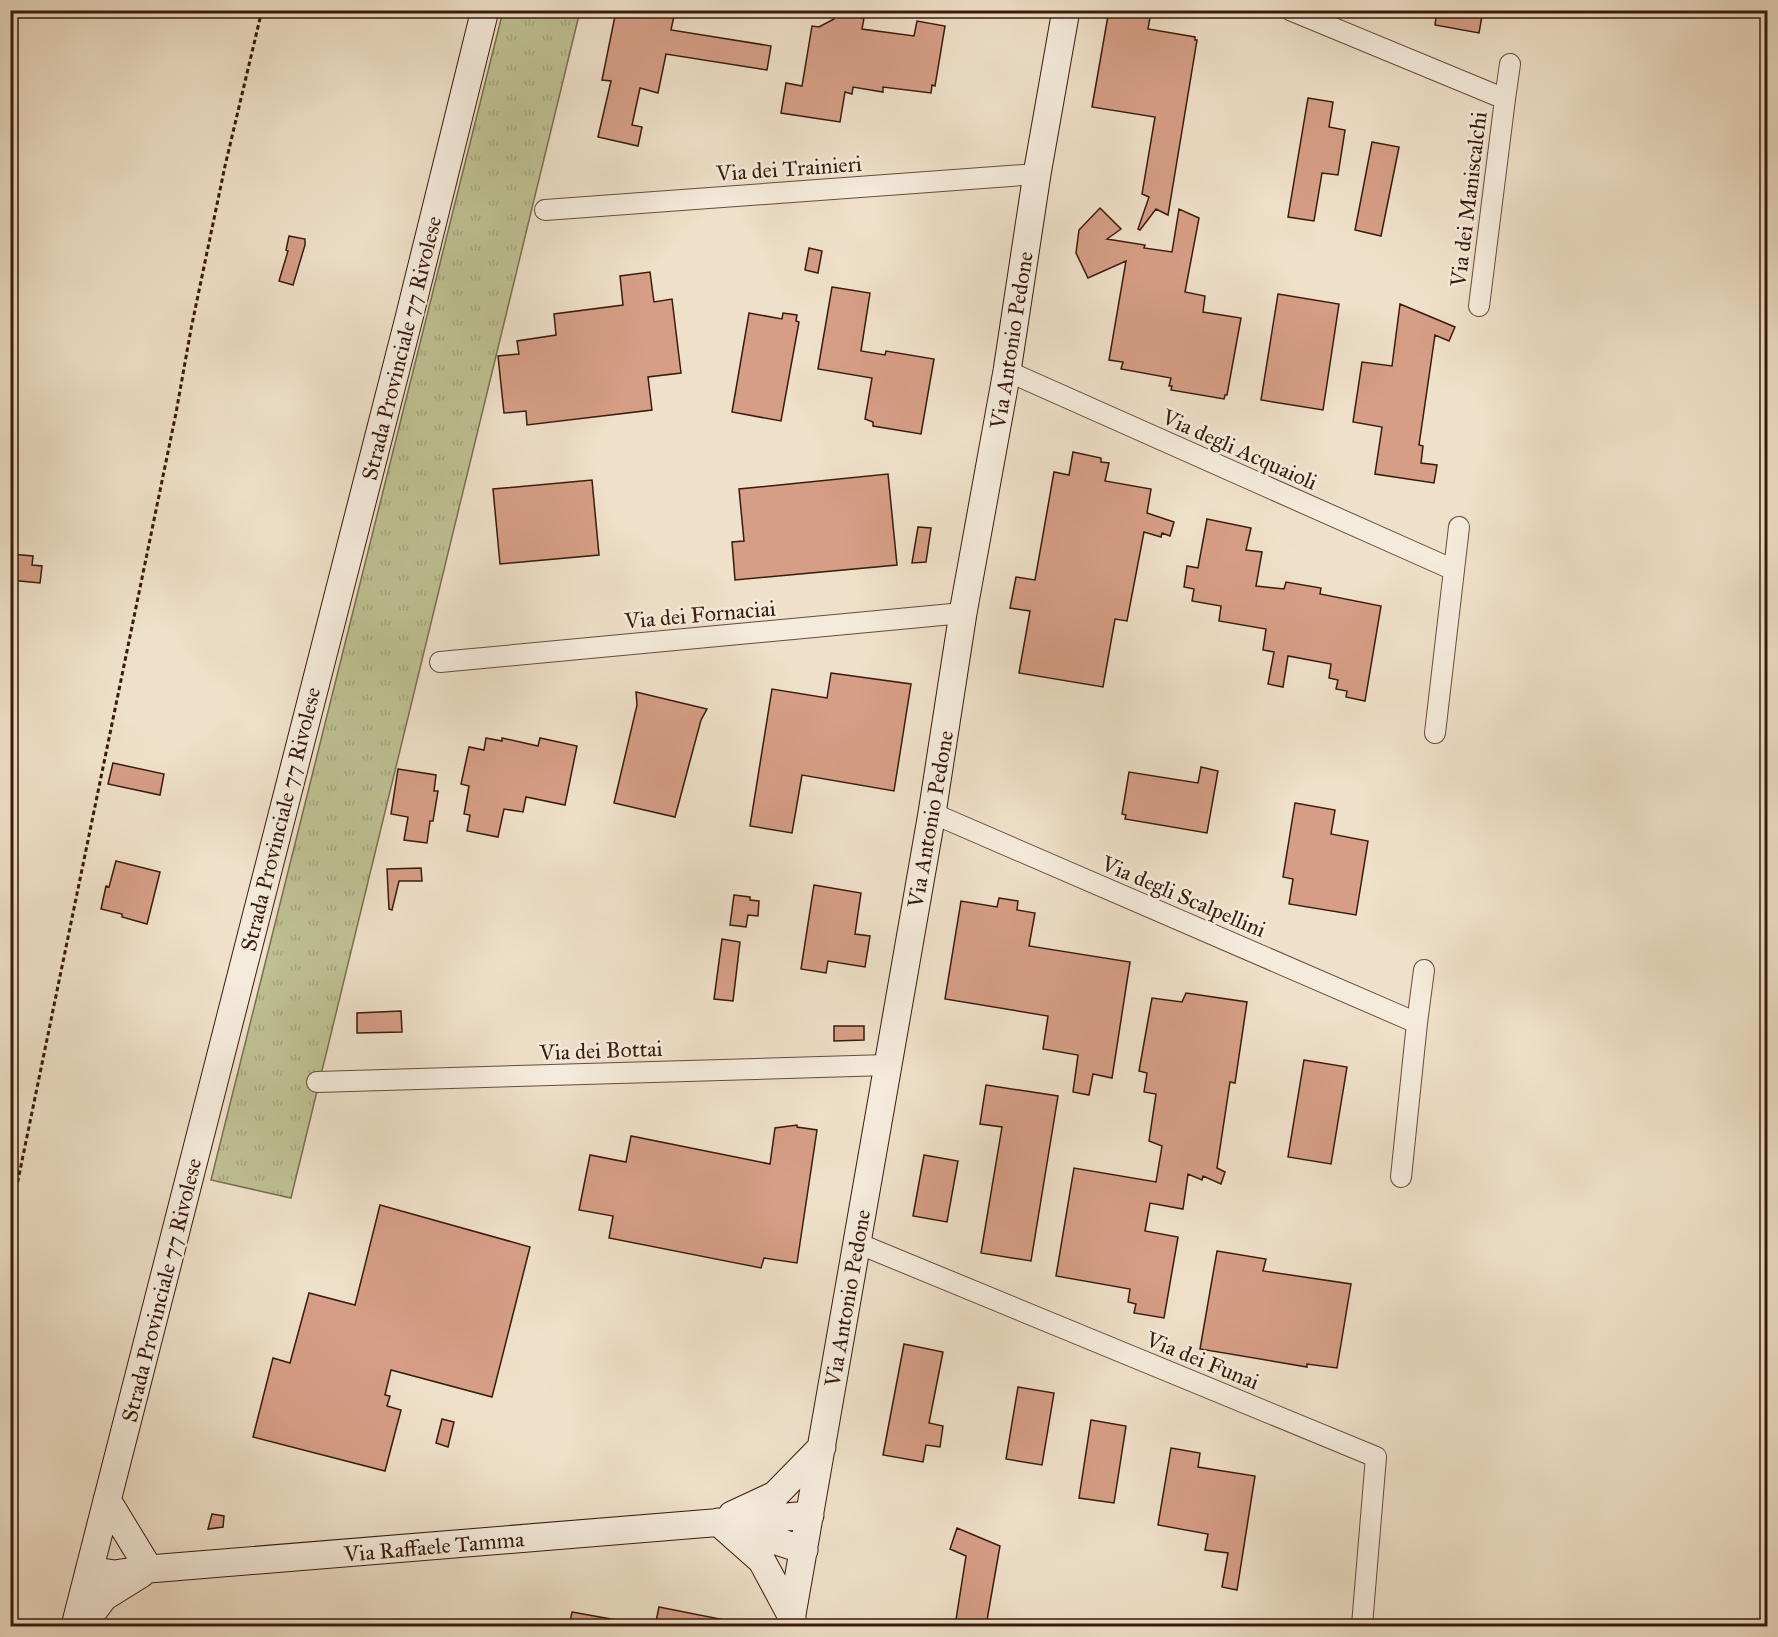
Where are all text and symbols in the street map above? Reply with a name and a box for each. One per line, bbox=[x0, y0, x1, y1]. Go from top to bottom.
street label: Via dei Maniscalchi bbox=[1444, 110, 1493, 289]
street label: Via dei Trainieri bbox=[714, 150, 863, 187]
street label: Strada Provinciale 77 Rivolese bbox=[356, 213, 447, 483]
street label: Via Antonio Pedone bbox=[984, 249, 1039, 432]
street label: Via degli Acquaioli bbox=[1157, 403, 1322, 496]
street label: Via dei Fornaciai bbox=[622, 594, 777, 635]
street label: Strada Provinciale 77 Rivolese bbox=[235, 684, 326, 954]
street label: Via Antonio Pedone bbox=[901, 728, 959, 911]
street label: Via degli Scalpellini bbox=[1097, 849, 1270, 943]
street label: Via dei Bottai bbox=[538, 1035, 663, 1066]
street label: Strada Provinciale 77 Rivolese bbox=[116, 1155, 207, 1425]
street label: Via Antonio Pedone bbox=[818, 1207, 876, 1390]
street label: Via dei Funai bbox=[1141, 1325, 1263, 1395]
street label: Via Raffaele Tamma bbox=[342, 1525, 526, 1568]

